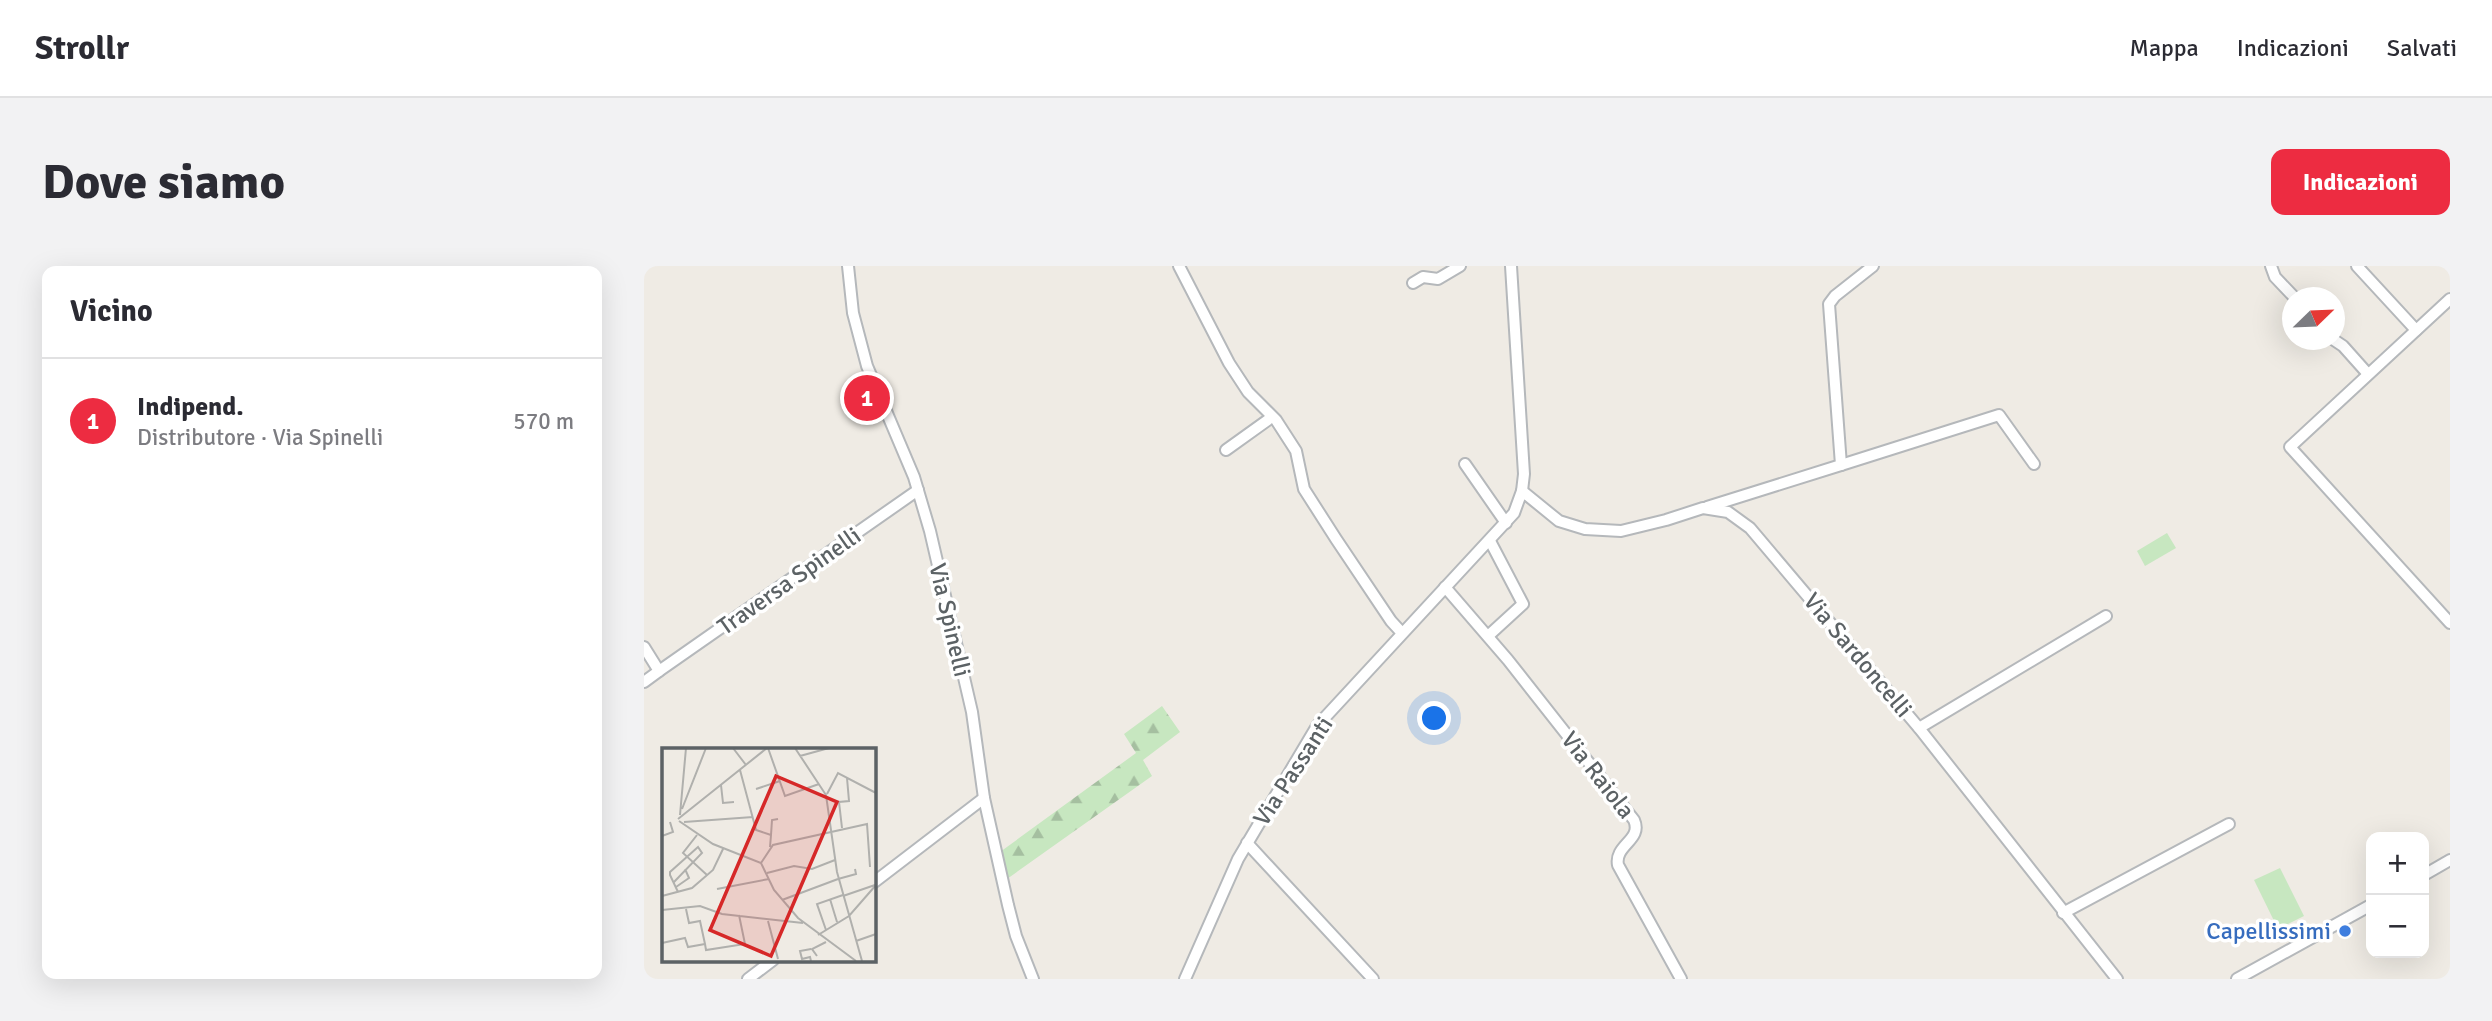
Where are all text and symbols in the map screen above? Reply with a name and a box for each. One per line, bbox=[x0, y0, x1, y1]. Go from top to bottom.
text: Strollr bbox=[35, 28, 129, 69]
text: Mappa bbox=[2130, 33, 2199, 63]
text: Indicazioni bbox=[2237, 33, 2349, 63]
text: Salvati bbox=[2387, 33, 2457, 63]
button: Indicazioni bbox=[2271, 149, 2450, 215]
text: Dove siamo bbox=[42, 152, 285, 212]
north arrow bbox=[2282, 287, 2345, 350]
text: Vicino bbox=[70, 293, 153, 330]
pin: 1 bbox=[844, 372, 890, 424]
text: Indipend. bbox=[137, 391, 244, 423]
text: 1 bbox=[87, 407, 99, 436]
text: 570 m bbox=[513, 407, 574, 436]
text: Distributore · Via Spinelli bbox=[137, 423, 383, 452]
street label: Traversa Spinelli bbox=[711, 520, 867, 642]
street label: Via Spinelli bbox=[922, 560, 978, 680]
street label: Via Sardoncelli bbox=[1797, 587, 1919, 723]
your location bbox=[1417, 701, 1451, 735]
street label: Via Passanti bbox=[1247, 711, 1339, 831]
street label: Via Raiola bbox=[1555, 725, 1641, 825]
inset map bbox=[662, 748, 875, 962]
map controls bbox=[2366, 832, 2429, 958]
button: + bbox=[2366, 832, 2429, 895]
button: − bbox=[2366, 895, 2429, 958]
place label: Capellissimi bbox=[2206, 916, 2331, 946]
marker: Capellissimi bbox=[2337, 923, 2353, 939]

